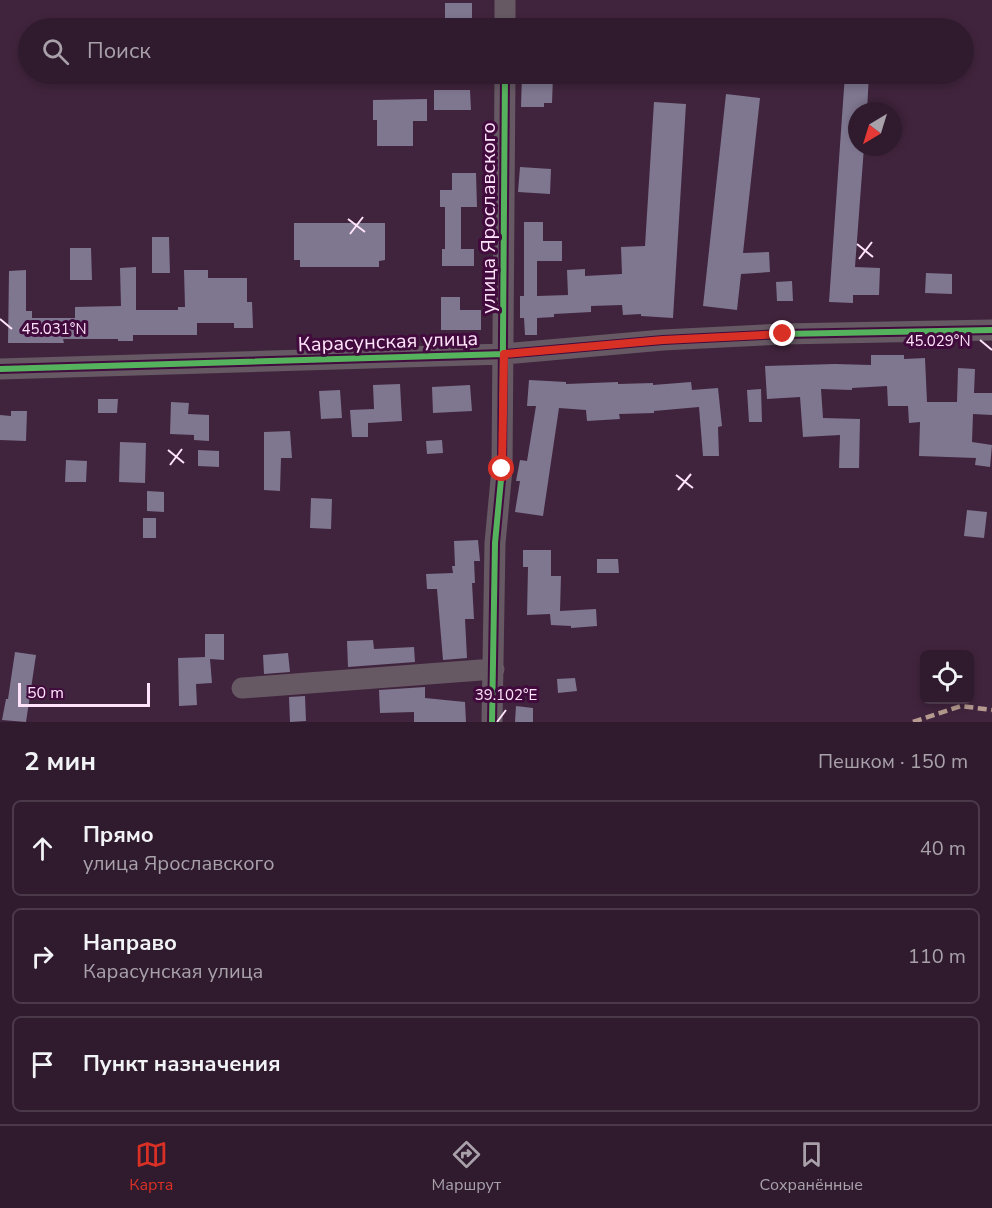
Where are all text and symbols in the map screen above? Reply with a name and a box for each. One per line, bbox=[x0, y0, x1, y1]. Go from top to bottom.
search box bbox=[18, 18, 974, 84]
icon: search bbox=[39, 35, 72, 68]
text: Поиск bbox=[87, 36, 151, 66]
north arrow bbox=[848, 102, 902, 156]
street label: улица Ярославского bbox=[475, 122, 502, 314]
text: 45.031°N bbox=[21, 319, 87, 339]
route end bbox=[769, 320, 795, 346]
street label: Карасунская улица bbox=[297, 325, 479, 358]
text: 45.029°N bbox=[905, 331, 971, 351]
route start bbox=[488, 455, 514, 481]
map controls bbox=[920, 650, 974, 704]
button: locate bbox=[920, 650, 974, 704]
scale bar bbox=[18, 680, 150, 708]
text: 50 m bbox=[27, 682, 64, 704]
text: 39.102°E bbox=[475, 685, 537, 705]
text: 2 мин bbox=[24, 744, 96, 779]
text: Пешком · 150 m bbox=[818, 748, 968, 775]
text: Прямо bbox=[83, 820, 154, 850]
icon: ahead bbox=[26, 832, 59, 865]
text: 40 m bbox=[920, 835, 966, 862]
text: улица Ярославского bbox=[83, 850, 274, 877]
text: Направо bbox=[83, 928, 177, 958]
icon: right bbox=[26, 940, 59, 973]
text: 110 m bbox=[908, 943, 966, 970]
text: Карасунская улица bbox=[83, 958, 263, 985]
icon: arrive bbox=[26, 1048, 59, 1081]
text: Пункт назначения bbox=[83, 1049, 281, 1079]
tab: Карта bbox=[129, 1138, 173, 1196]
tab: Маршрут bbox=[432, 1138, 501, 1196]
tab: Сохранённые bbox=[759, 1138, 863, 1196]

